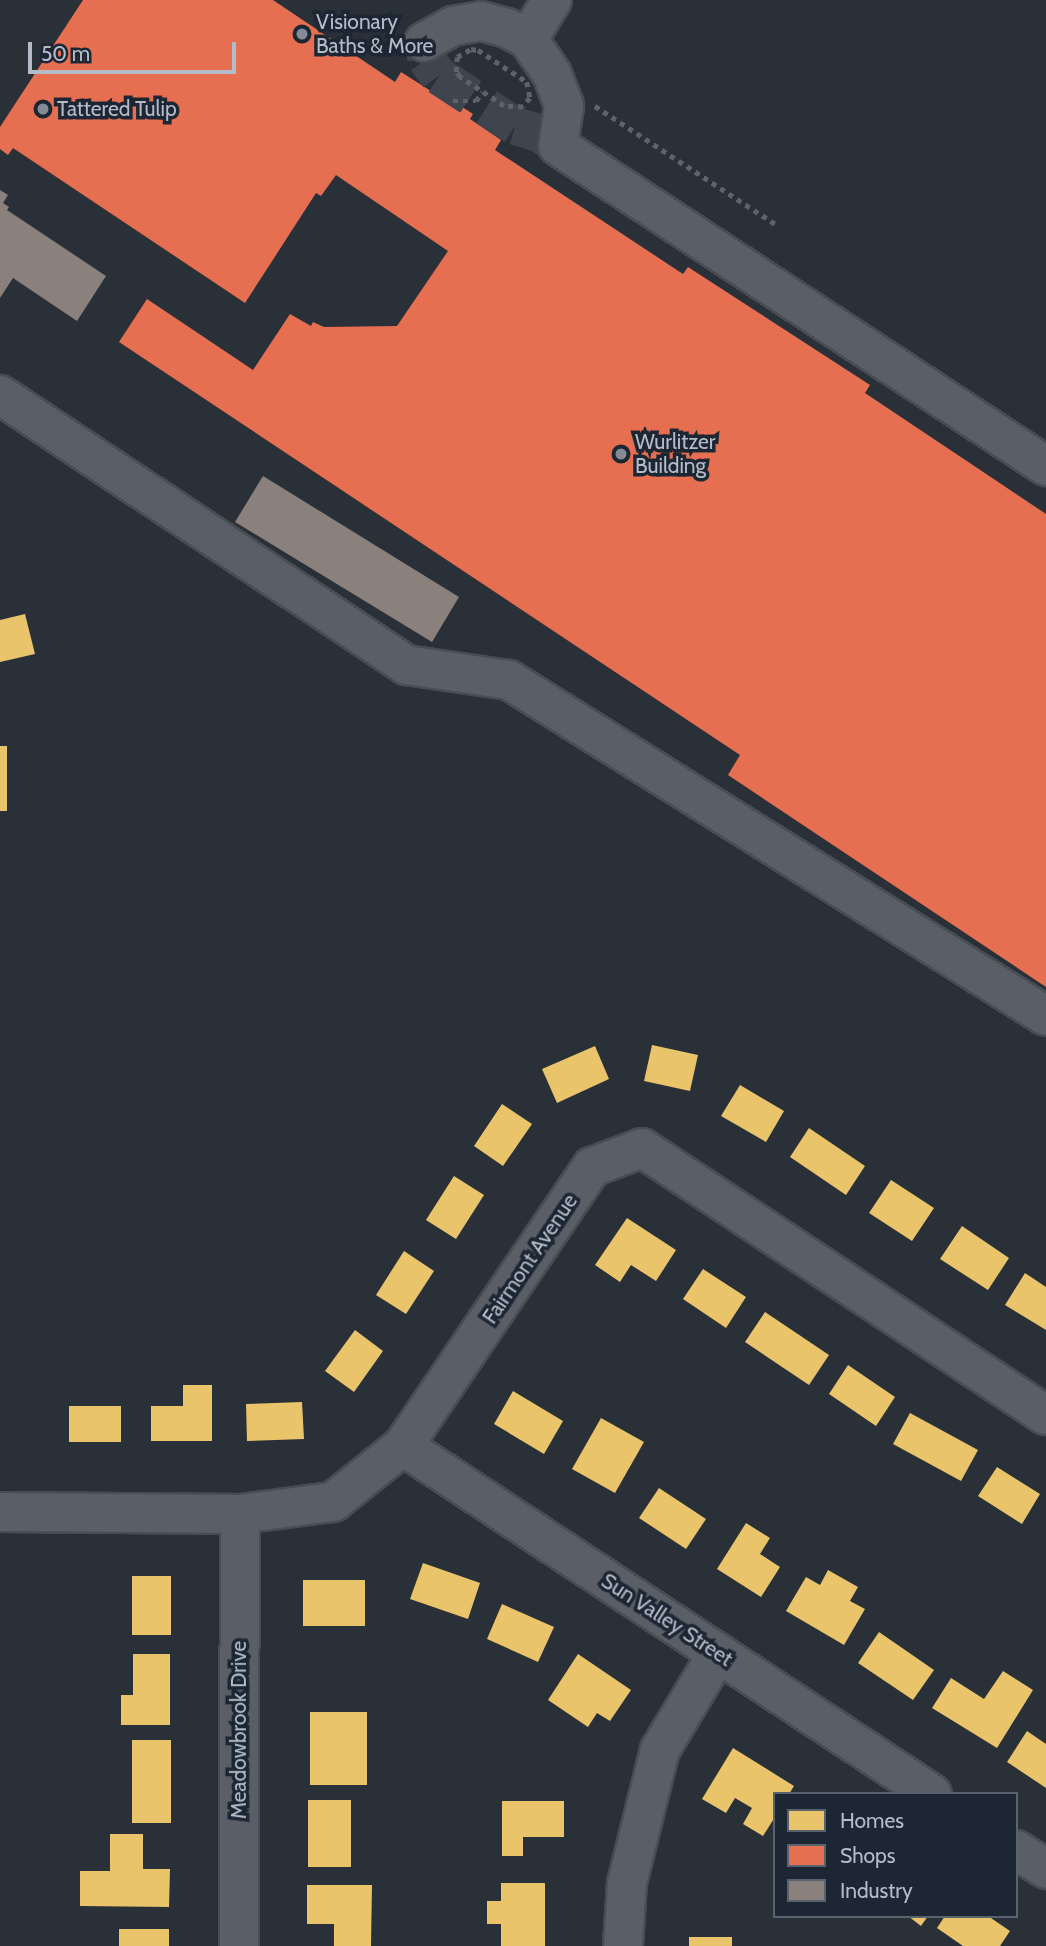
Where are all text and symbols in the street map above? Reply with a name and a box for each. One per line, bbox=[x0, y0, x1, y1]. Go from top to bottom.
place label: Visionary Baths & More bbox=[316, 9, 433, 59]
marker: Visionary Baths & More bbox=[294, 26, 310, 42]
scale bar bbox=[32, 28, 240, 72]
text: 50 m bbox=[41, 41, 90, 66]
place label: Tattered Tulip bbox=[57, 96, 177, 122]
marker: Tattered Tulip bbox=[35, 101, 51, 117]
place label: Wurlitzer Building bbox=[635, 429, 715, 479]
marker: Wurlitzer Building bbox=[613, 446, 629, 462]
street label: Fairmont Avenue bbox=[477, 1189, 583, 1329]
street label: Sun Valley Street bbox=[597, 1568, 737, 1672]
street label: Meadowbrook Drive bbox=[226, 1641, 252, 1819]
legend bbox=[773, 1792, 1018, 1918]
text: Homes bbox=[840, 1808, 904, 1833]
text: Shops bbox=[840, 1843, 895, 1868]
text: Industry bbox=[840, 1878, 913, 1903]

